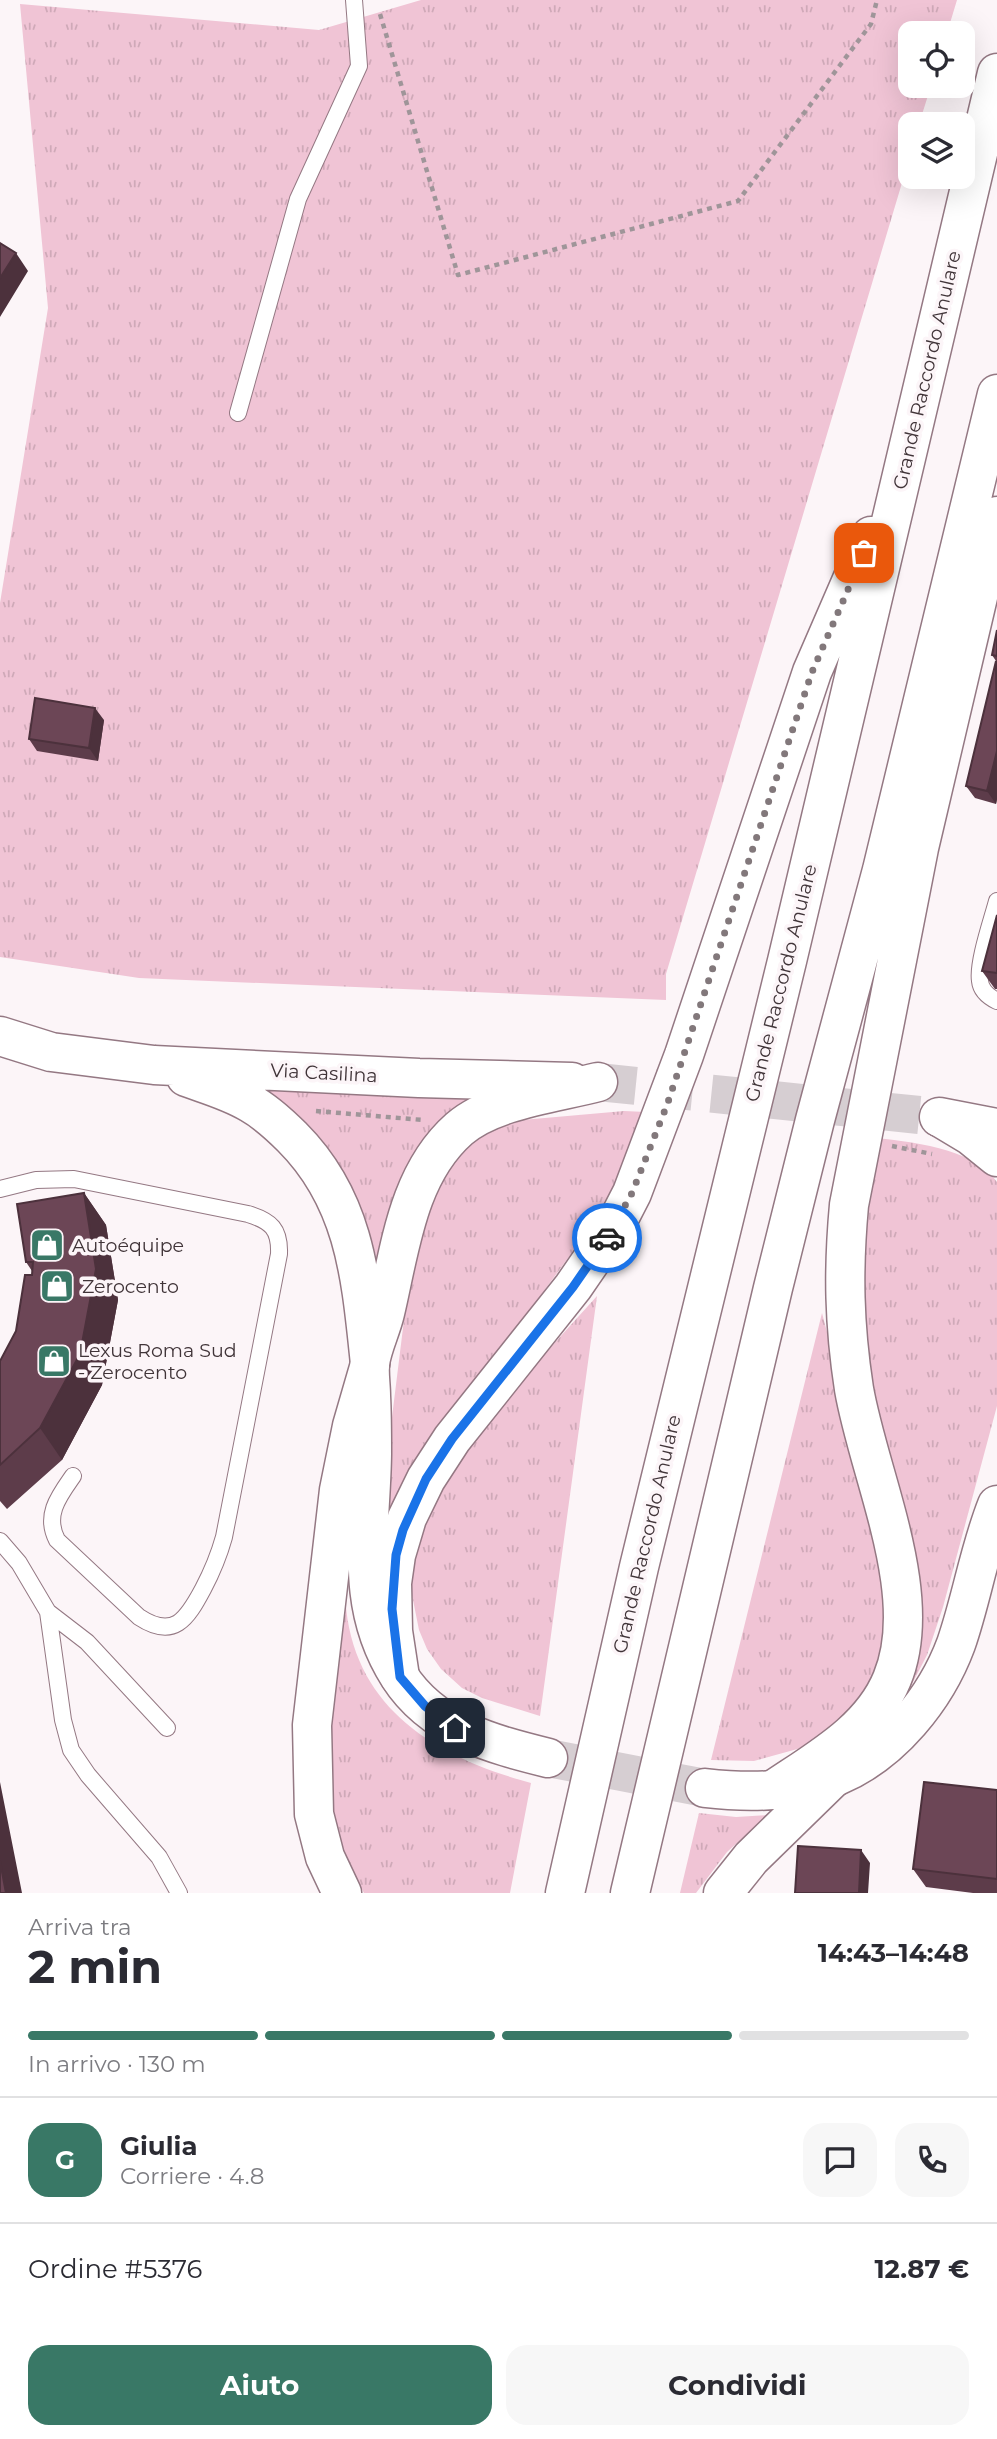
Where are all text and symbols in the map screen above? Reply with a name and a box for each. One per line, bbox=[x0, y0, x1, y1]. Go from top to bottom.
map controls bbox=[898, 21, 975, 189]
button: locate bbox=[898, 21, 975, 98]
button: layers bbox=[898, 112, 975, 189]
street label: Grande Raccordo Anulare bbox=[888, 248, 966, 492]
pin bbox=[834, 523, 894, 583]
icon: bag bbox=[845, 534, 883, 572]
street label: Grande Raccordo Anulare bbox=[740, 862, 822, 1104]
street label: Via Casilina bbox=[270, 1059, 378, 1087]
courier bbox=[572, 1203, 642, 1273]
icon: car bbox=[588, 1219, 626, 1257]
shop icon: Autoéquipe bbox=[28, 1226, 66, 1264]
place label: Autoéquipe bbox=[72, 1234, 184, 1257]
shop icon: Zerocento bbox=[38, 1267, 76, 1305]
place label: Zerocento bbox=[82, 1275, 179, 1298]
place label: Lexus Roma Sud - Zerocento bbox=[78, 1339, 237, 1384]
shop icon: Lexus Roma Sud - Zerocento bbox=[35, 1342, 73, 1380]
street label: Grande Raccordo Anulare bbox=[608, 1412, 686, 1656]
pin bbox=[425, 1698, 485, 1758]
icon: home bbox=[436, 1709, 474, 1747]
text: Arriva tra bbox=[28, 1913, 132, 1941]
text: 14:43–14:48 bbox=[818, 1937, 969, 1969]
text: 2 min bbox=[28, 1938, 162, 1995]
text: In arrivo · 130 m bbox=[28, 2050, 206, 2078]
button: chat bbox=[803, 2123, 877, 2197]
button: phone bbox=[895, 2123, 969, 2197]
text: Giulia bbox=[120, 2130, 197, 2162]
text: G bbox=[55, 2144, 75, 2176]
text: Corriere · 4.8 bbox=[120, 2162, 265, 2190]
text: Ordine #5376 bbox=[28, 2253, 202, 2285]
text: 12.87 € bbox=[874, 2253, 969, 2285]
button: Aiuto bbox=[28, 2345, 492, 2425]
button: Condividi bbox=[506, 2345, 969, 2425]

